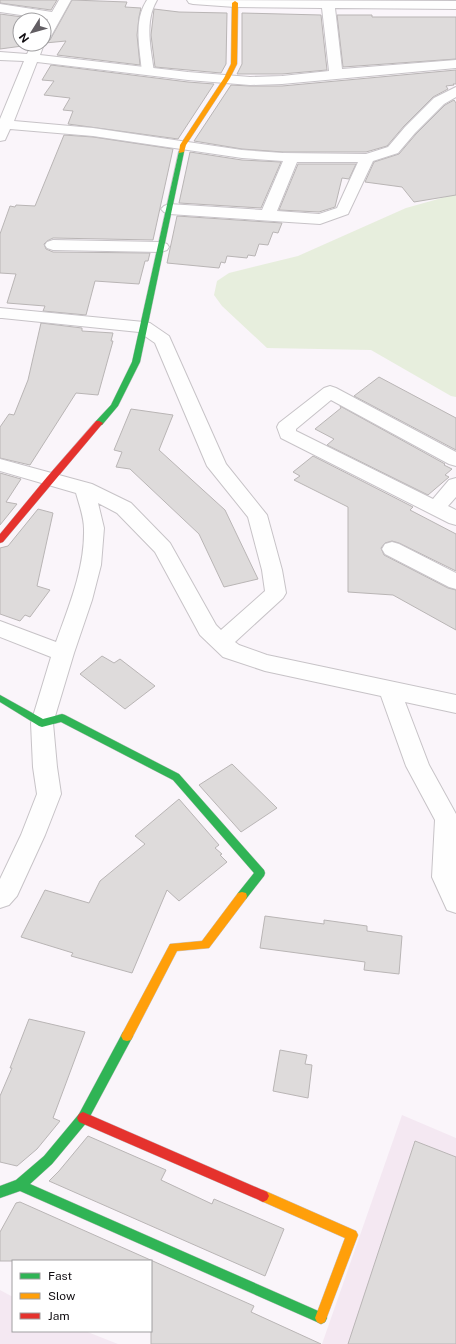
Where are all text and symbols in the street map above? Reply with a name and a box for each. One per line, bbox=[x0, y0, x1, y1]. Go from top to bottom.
north arrow bbox=[12, 12, 52, 52]
text: N bbox=[17, 31, 31, 45]
legend bbox=[12, 1260, 152, 1332]
text: Fast bbox=[48, 1269, 73, 1283]
text: Slow bbox=[48, 1289, 76, 1303]
text: Jam bbox=[48, 1309, 70, 1323]

